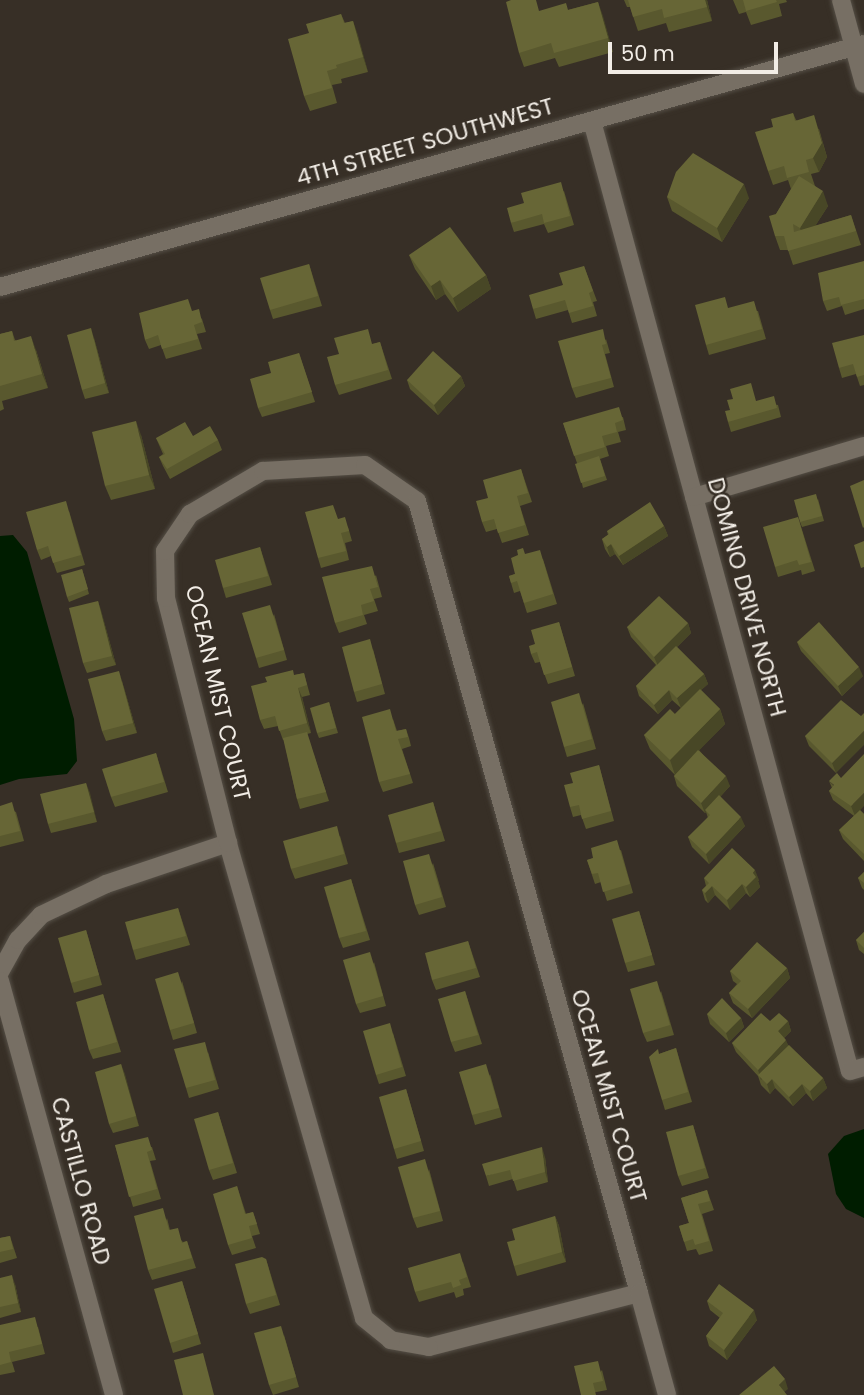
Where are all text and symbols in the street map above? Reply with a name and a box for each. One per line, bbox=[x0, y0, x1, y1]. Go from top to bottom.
scale bar bbox=[612, 28, 782, 72]
text: 50 m bbox=[621, 39, 675, 68]
street label: 4TH STREET SOUTHWEST bbox=[293, 92, 557, 192]
street label: DOMINO DRIVE NORTH bbox=[702, 475, 792, 719]
street label: OCEAN MIST COURT bbox=[180, 582, 256, 804]
street label: OCEAN MIST COURT bbox=[565, 986, 653, 1206]
street label: CASTILLO ROAD bbox=[45, 1094, 117, 1268]

